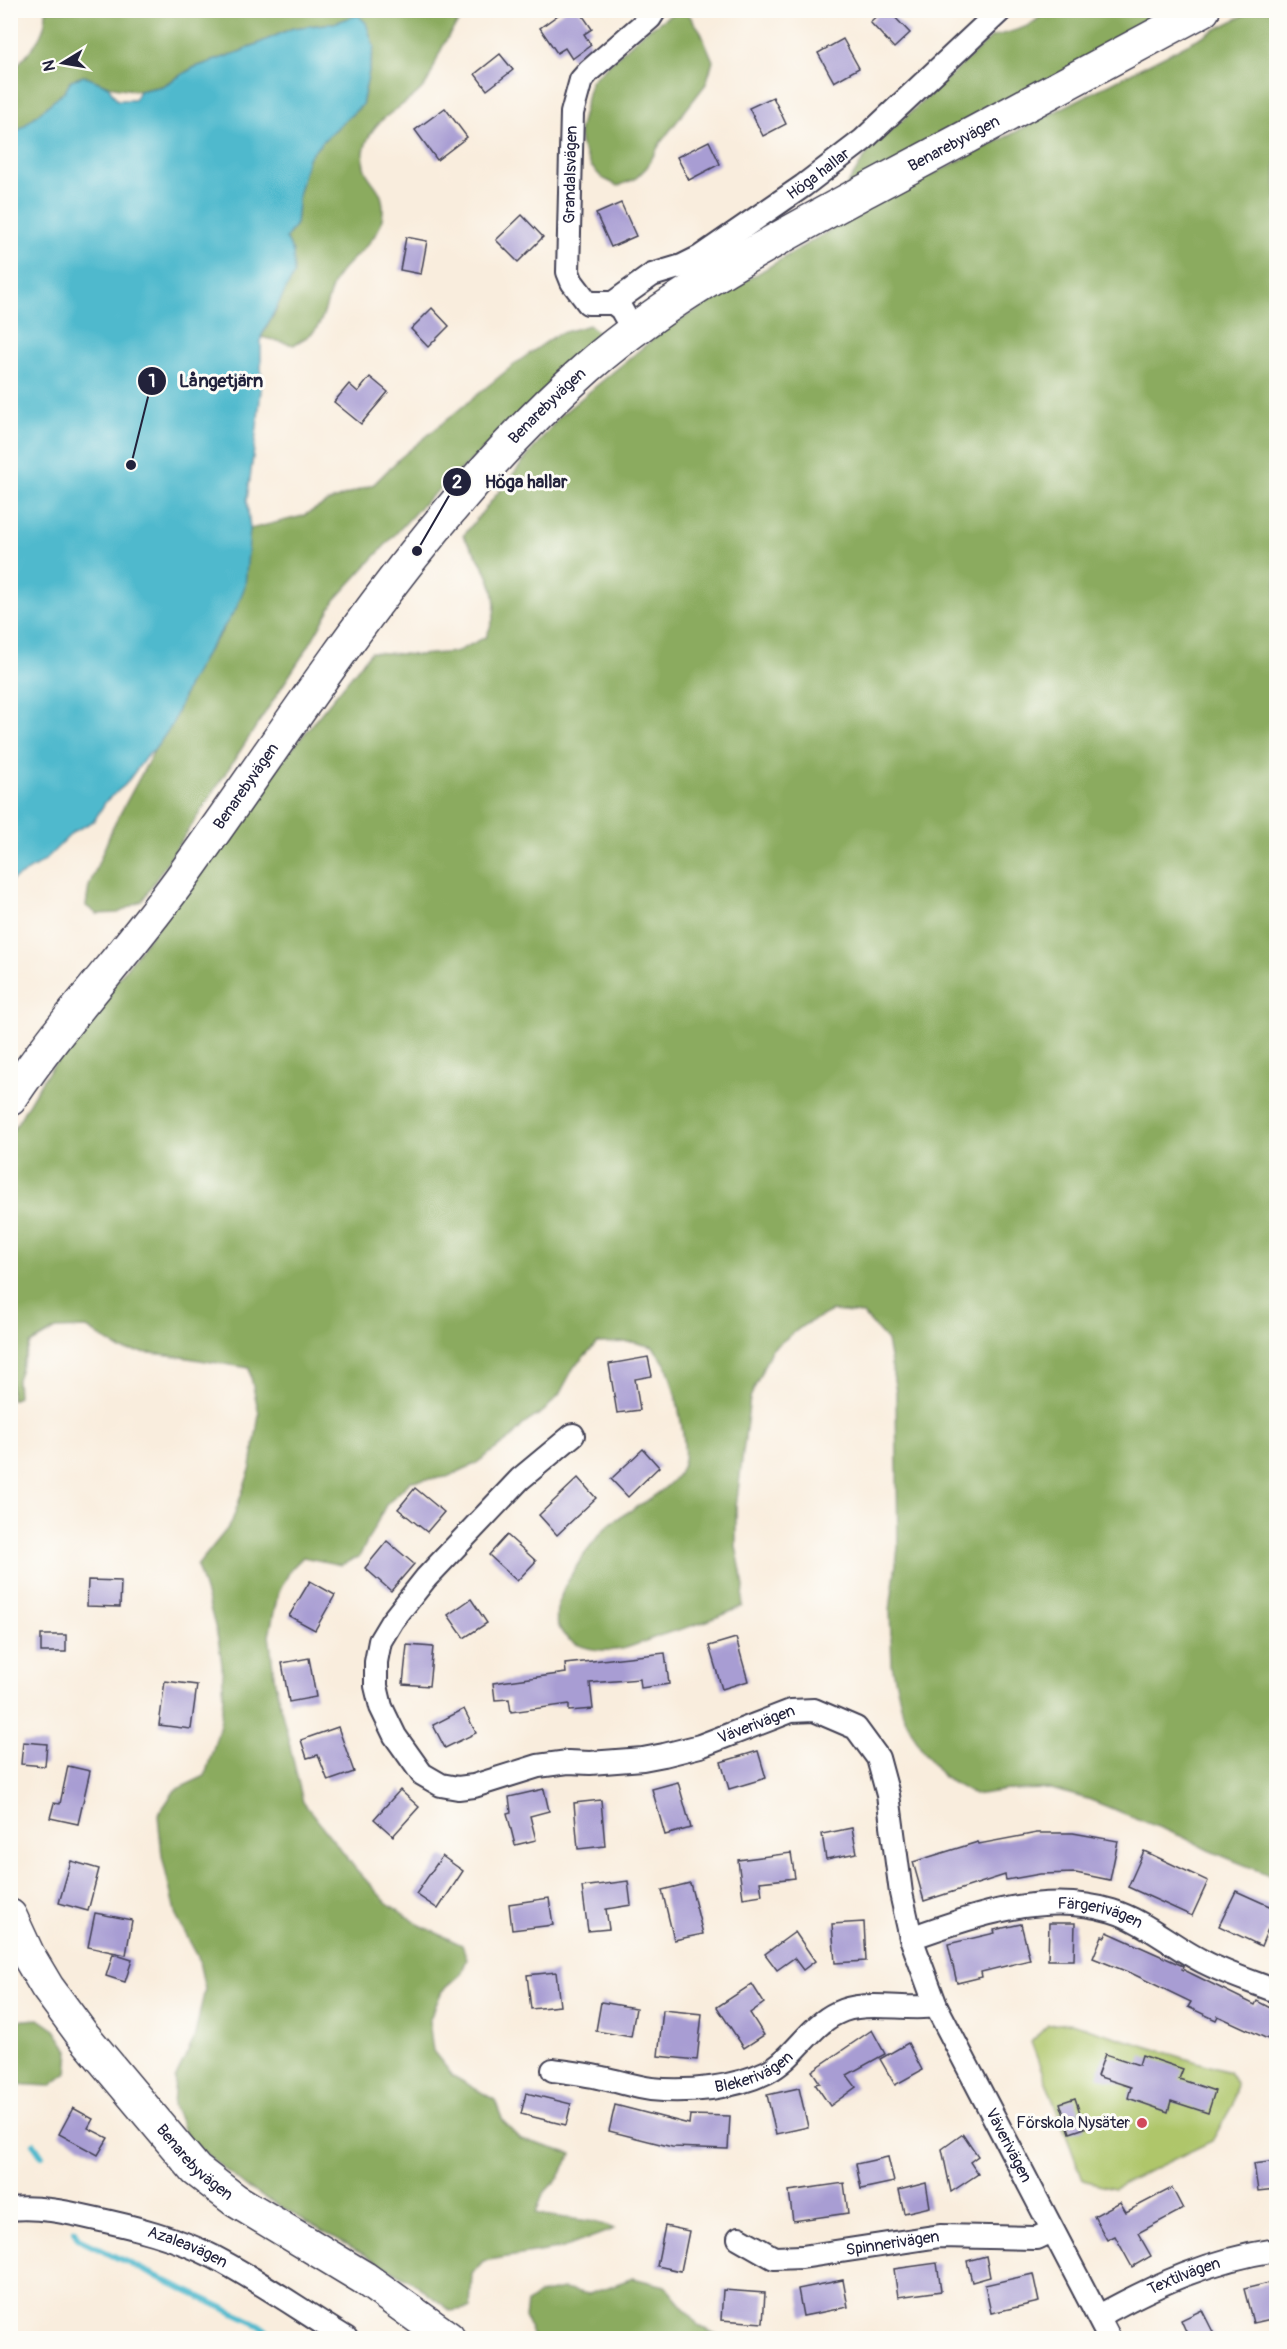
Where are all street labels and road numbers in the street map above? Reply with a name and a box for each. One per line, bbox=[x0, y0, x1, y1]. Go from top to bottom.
street label: Benarebyvägen bbox=[905, 111, 1003, 176]
street label: Grandalsvägen bbox=[559, 125, 582, 224]
street label: Höga hallar bbox=[783, 144, 854, 204]
street label: Benarebyvägen bbox=[504, 364, 590, 448]
street label: Benarebyvägen bbox=[209, 739, 283, 833]
street label: Väverivägen bbox=[715, 1700, 798, 1748]
street label: Färgerivägen bbox=[1057, 1893, 1146, 1933]
street label: Blekerivägen bbox=[713, 2047, 797, 2097]
street label: Väverivägen bbox=[981, 2105, 1036, 2186]
street label: Benarebyvägen bbox=[152, 2120, 237, 2205]
street label: Azaleavägen bbox=[145, 2222, 231, 2272]
street label: Spinnerivägen bbox=[845, 2226, 941, 2260]
street label: Textilvägen bbox=[1144, 2253, 1223, 2299]

